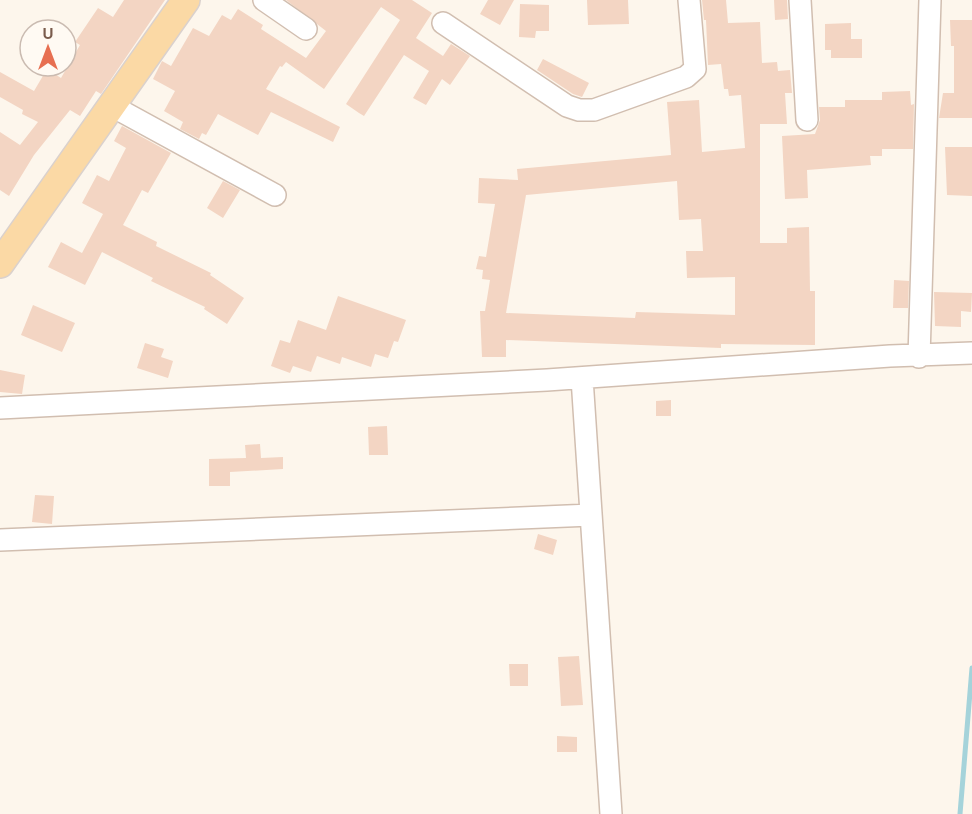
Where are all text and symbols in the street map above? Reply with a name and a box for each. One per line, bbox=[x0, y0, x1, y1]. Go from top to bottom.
north arrow bbox=[18, 18, 78, 78]
text: U bbox=[43, 23, 53, 44]

